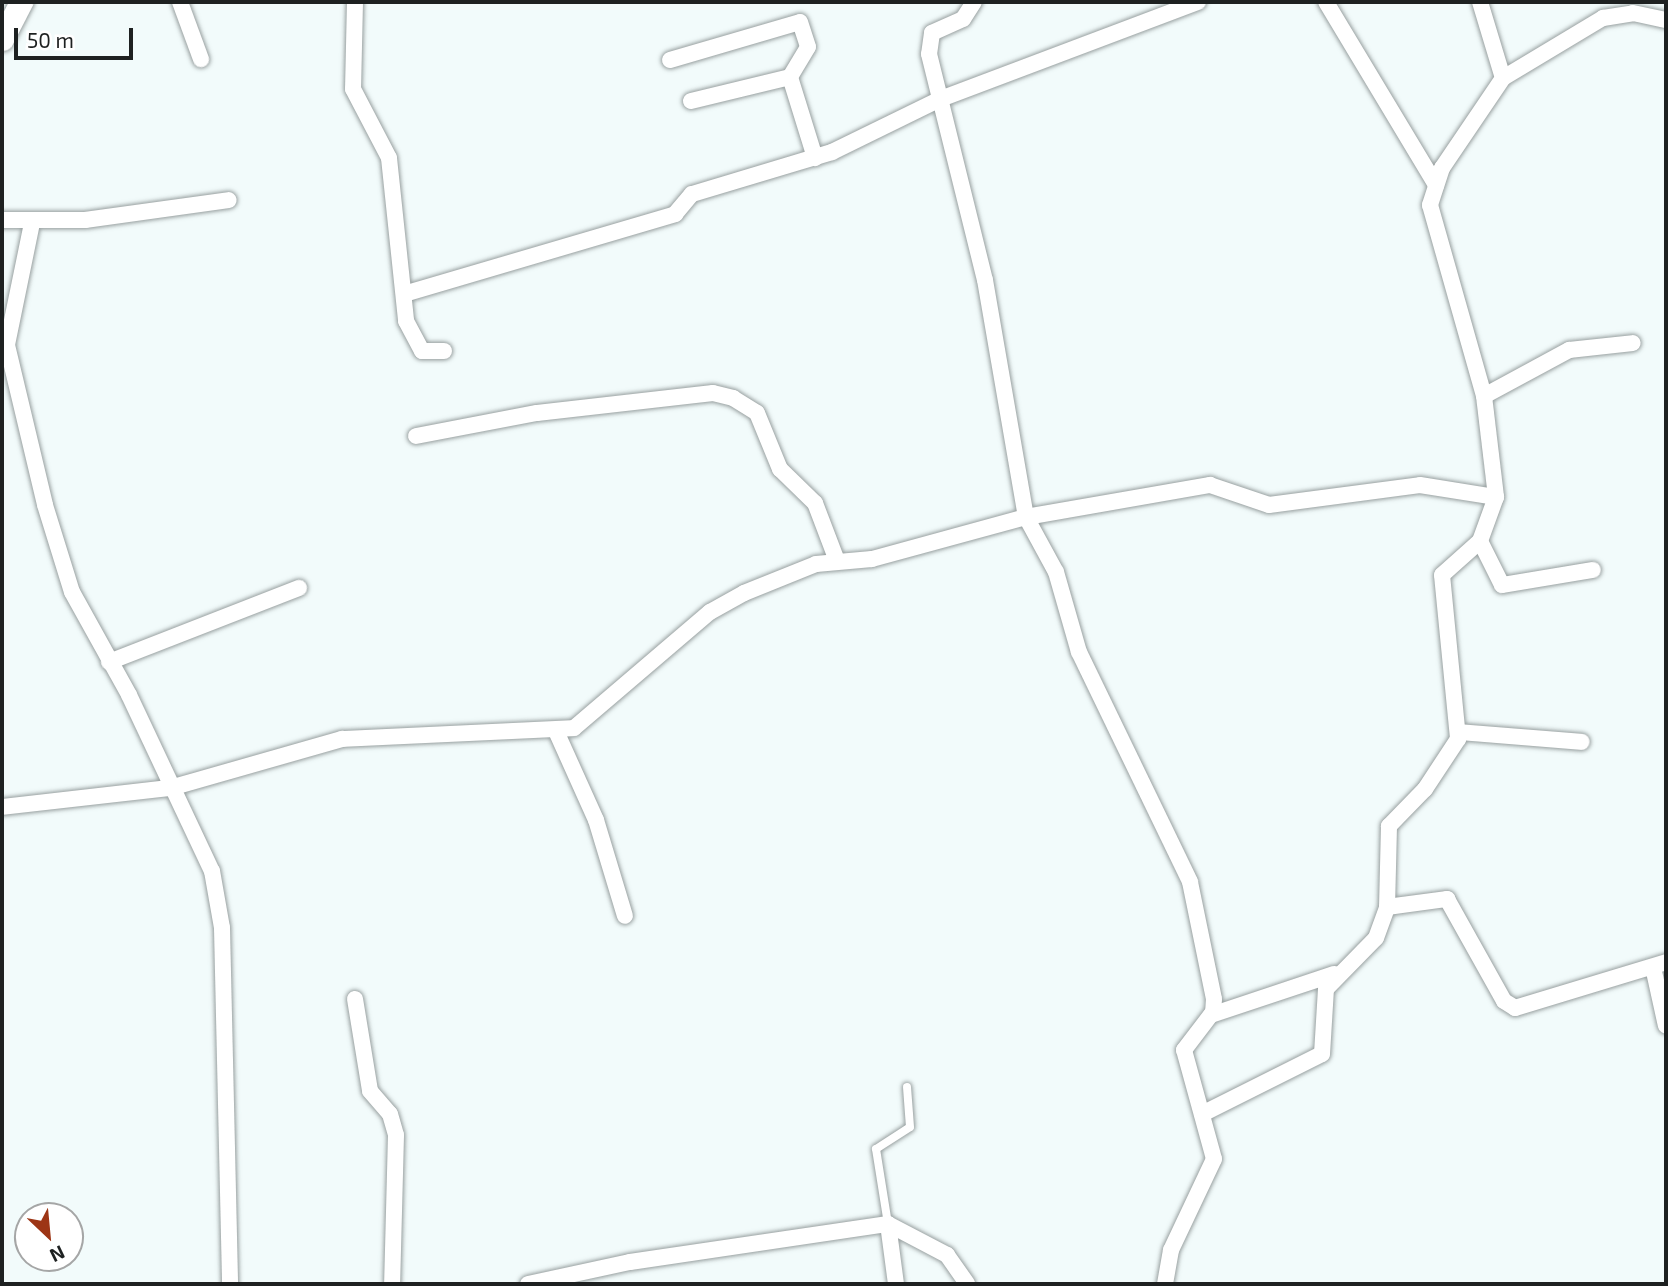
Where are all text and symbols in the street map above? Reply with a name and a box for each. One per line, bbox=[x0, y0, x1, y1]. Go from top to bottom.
scale bar bbox=[18, 14, 136, 58]
text: 50 m bbox=[27, 27, 74, 52]
north arrow bbox=[14, 1202, 84, 1272]
text: N bbox=[46, 1241, 69, 1268]

